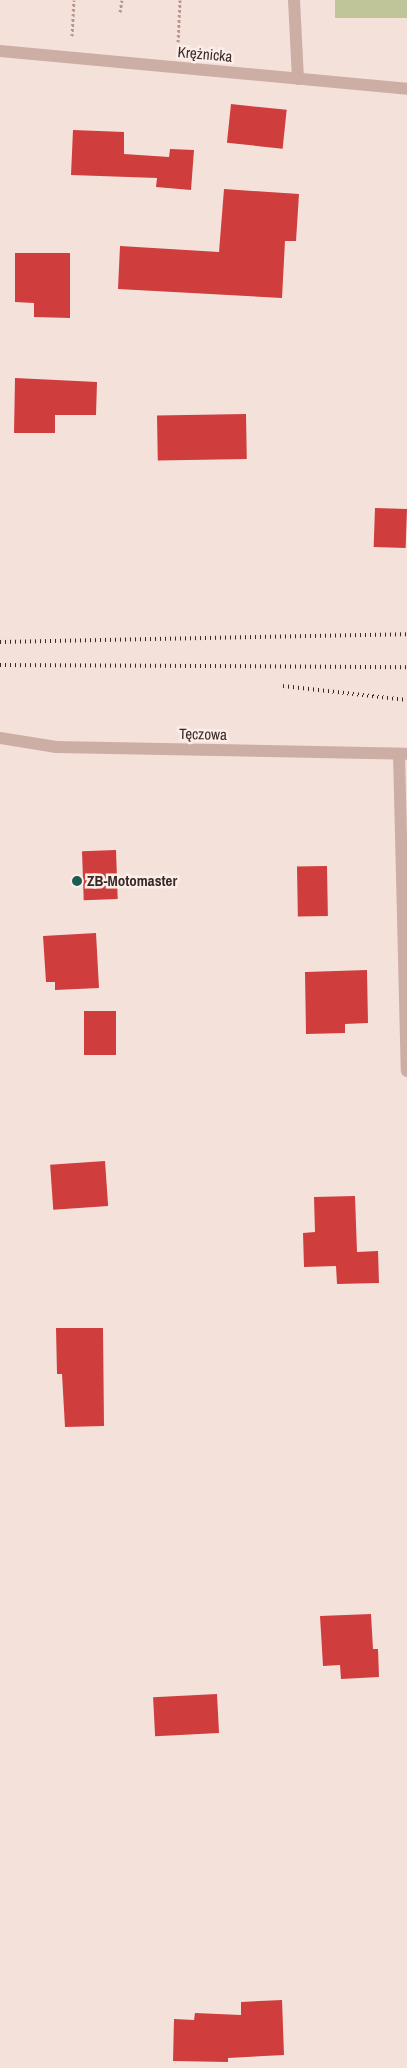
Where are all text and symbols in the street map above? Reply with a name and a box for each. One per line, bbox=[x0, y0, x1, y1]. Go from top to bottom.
street label: Krężnicka bbox=[177, 43, 233, 65]
street label: Tęczowa bbox=[179, 725, 227, 743]
place label: ZB-Motomaster bbox=[87, 872, 177, 890]
marker: ZB-Motomaster bbox=[71, 875, 83, 887]

